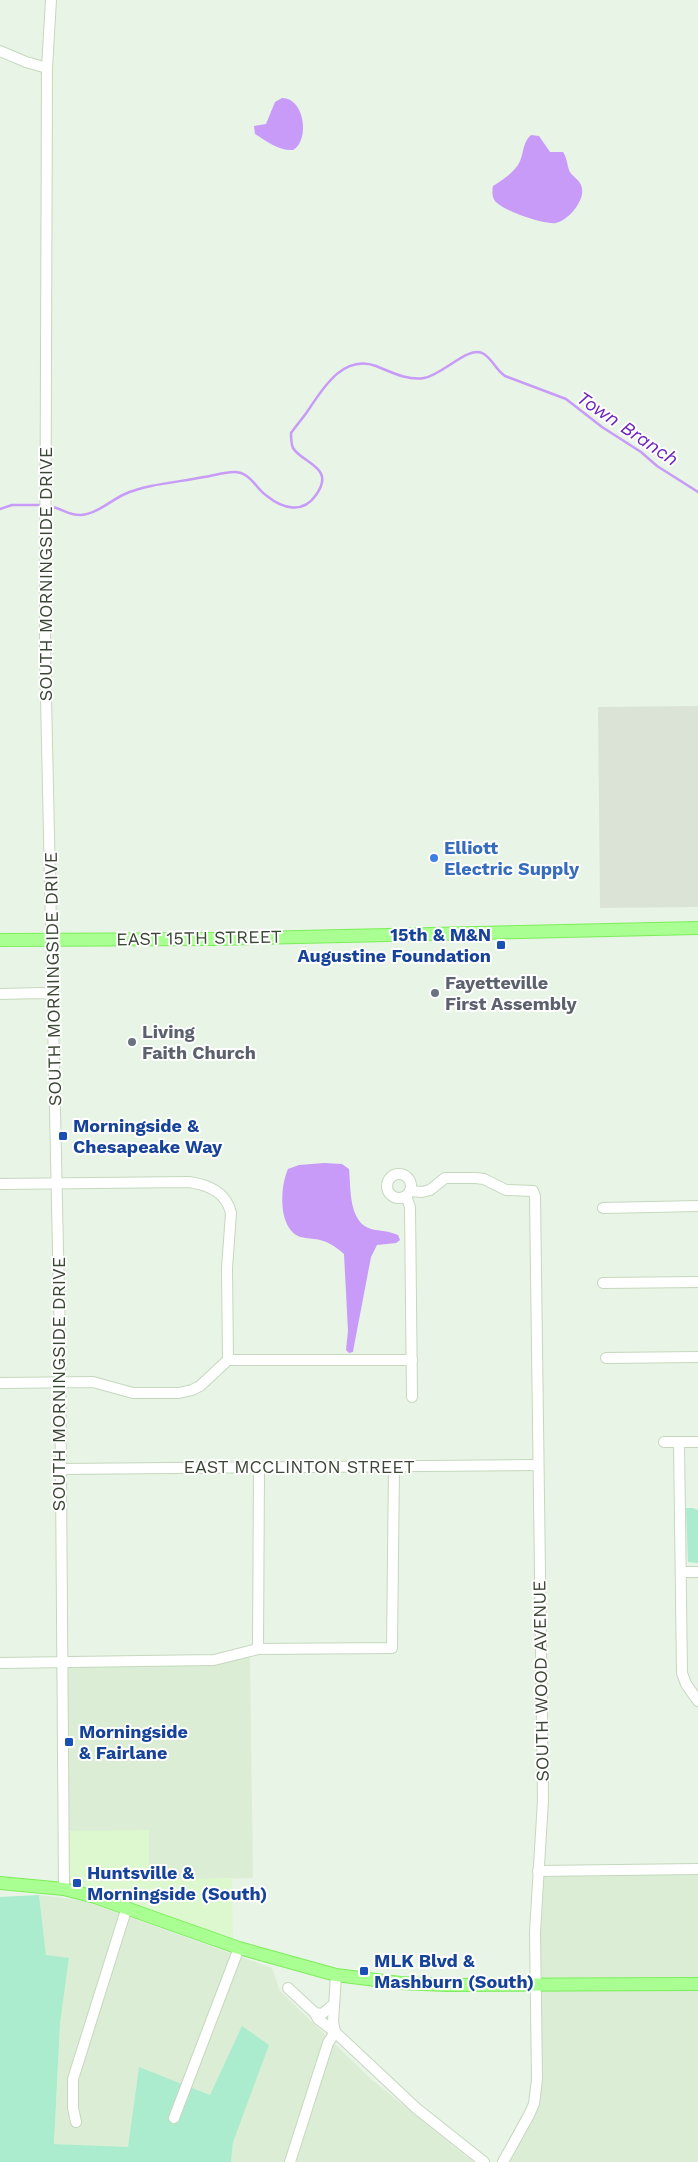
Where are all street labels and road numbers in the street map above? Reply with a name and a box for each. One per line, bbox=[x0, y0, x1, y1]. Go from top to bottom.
street label: SOUTH MORNINGSIDE DRIVE bbox=[35, 447, 56, 701]
street label: SOUTH MORNINGSIDE DRIVE bbox=[40, 852, 65, 1106]
street label: EAST 15TH STREET bbox=[116, 926, 282, 949]
street label: SOUTH MORNINGSIDE DRIVE bbox=[48, 1257, 69, 1511]
street label: EAST MCCLINTON STREET bbox=[183, 1456, 415, 1477]
street label: SOUTH WOOD AVENUE bbox=[528, 1580, 553, 1782]

